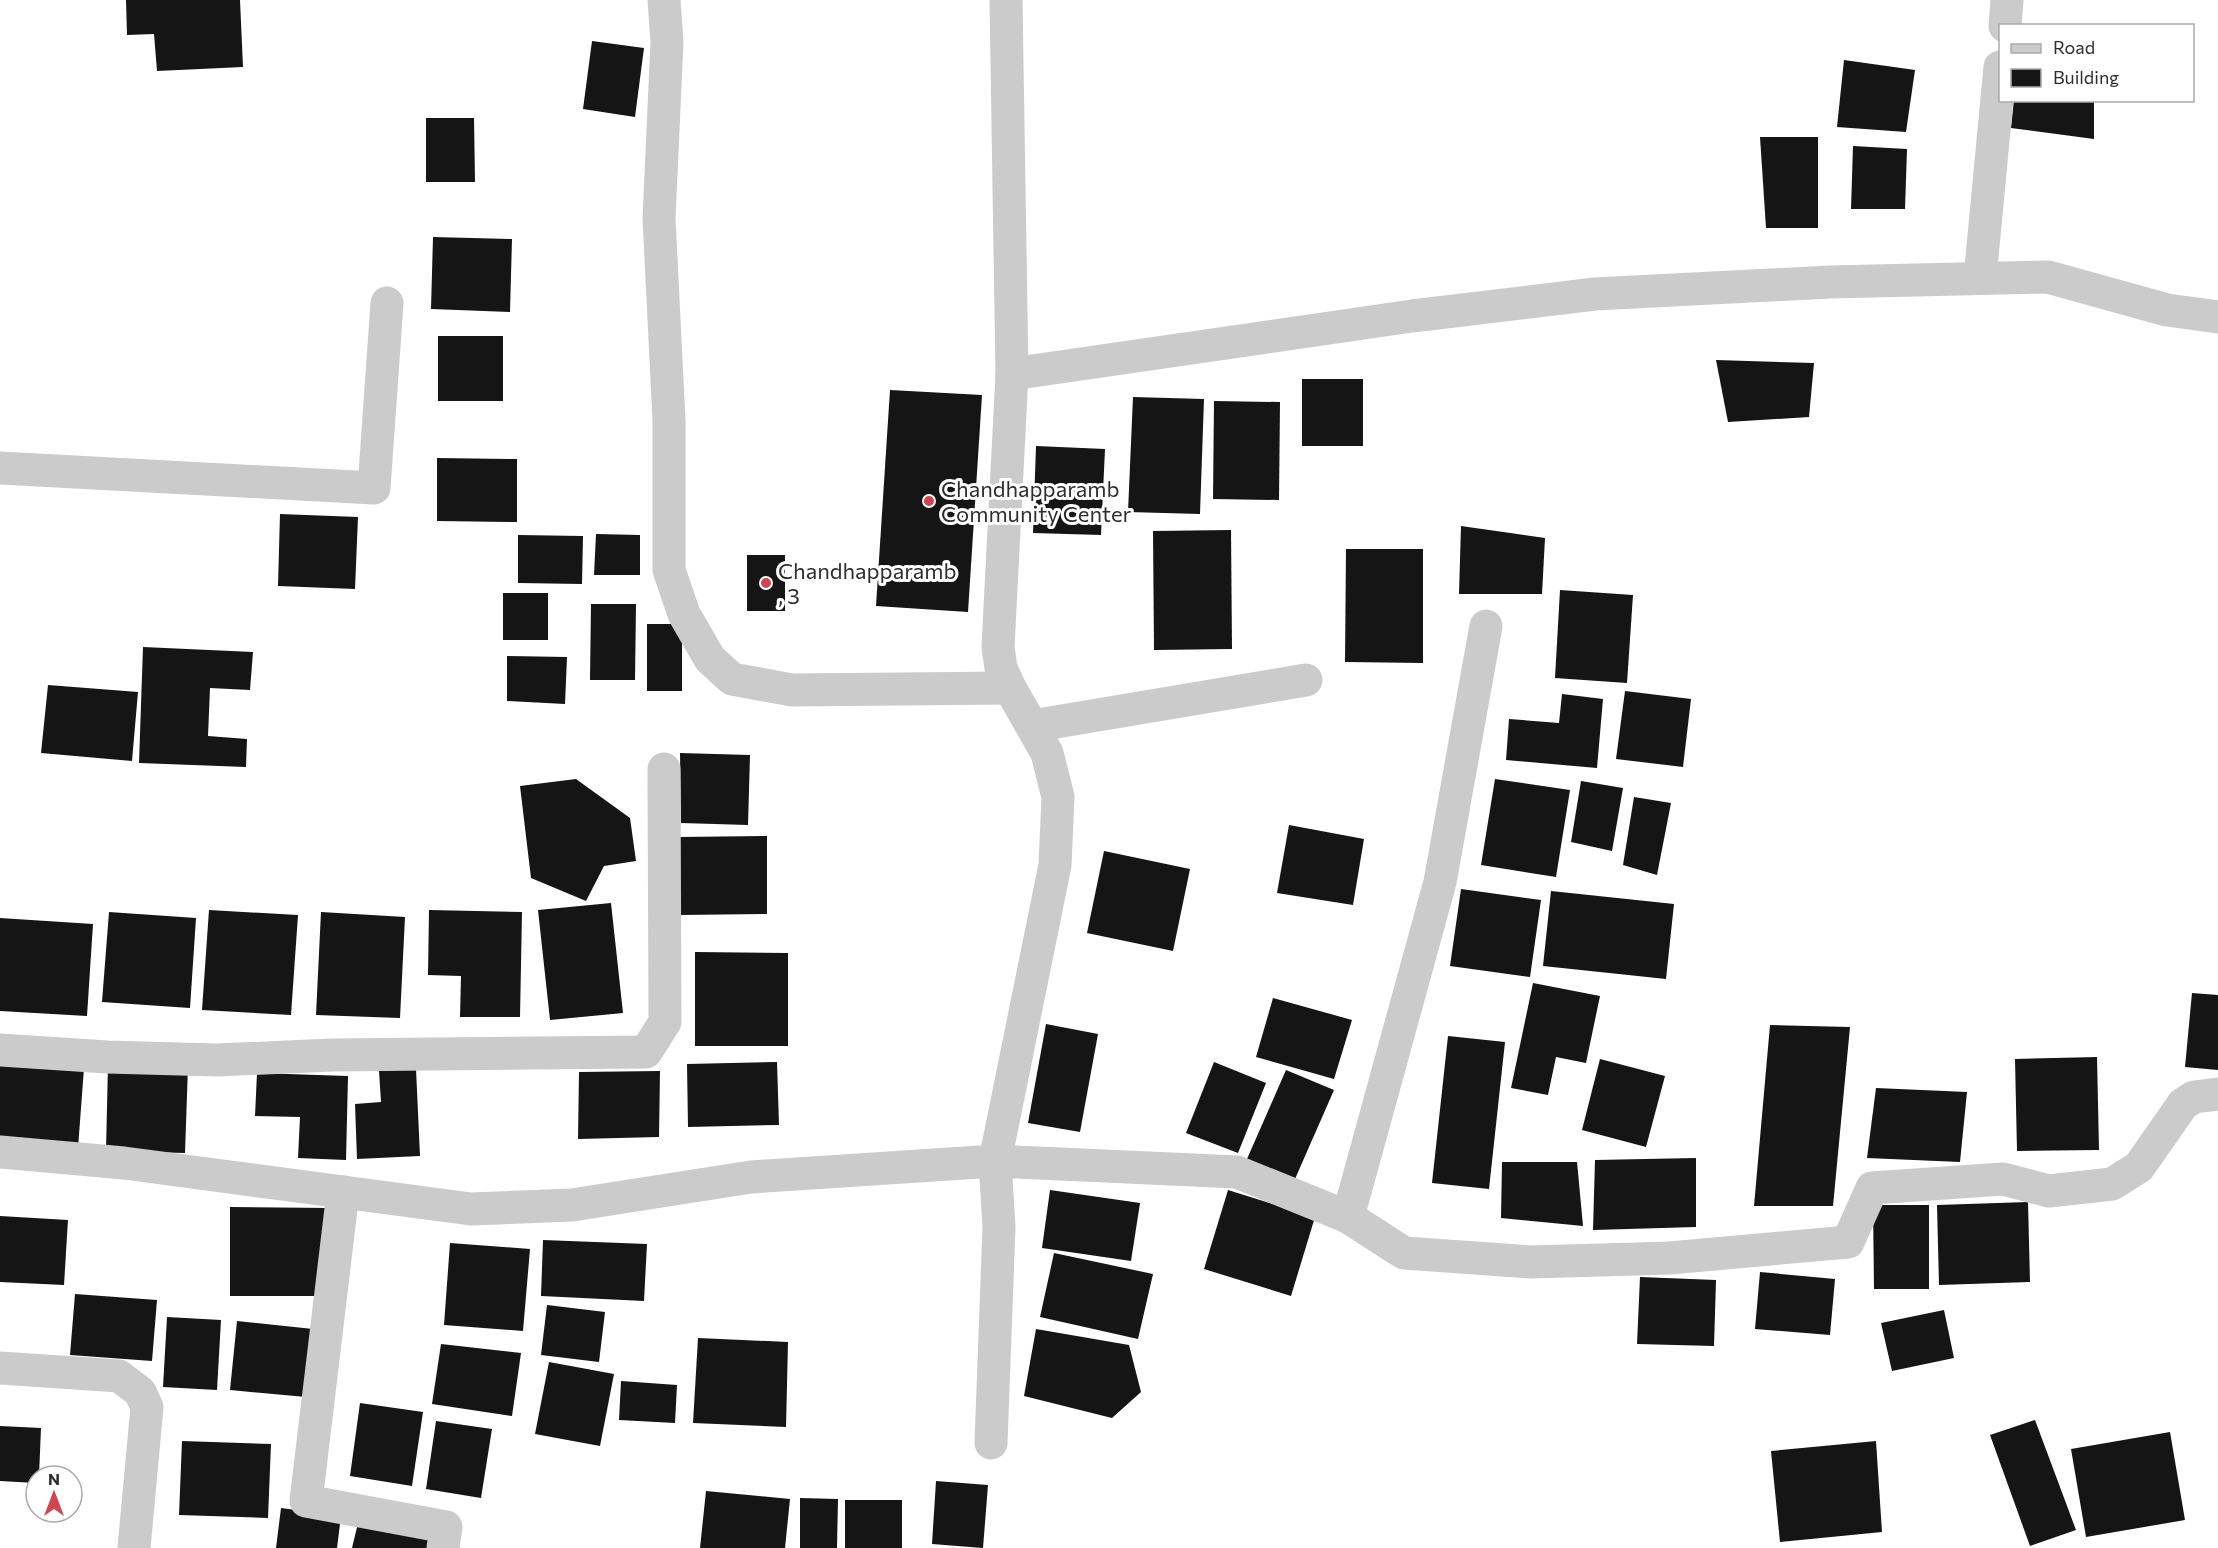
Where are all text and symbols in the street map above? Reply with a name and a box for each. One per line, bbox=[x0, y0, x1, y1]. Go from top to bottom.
legend bbox=[1999, 24, 2194, 102]
text: Road bbox=[2053, 36, 2095, 58]
text: Building bbox=[2053, 66, 2119, 88]
place label: Chandhapparamb Community Center bbox=[941, 475, 1132, 527]
marker: Chandhapparamb Community Center bbox=[922, 494, 936, 508]
place label: Chandhapparamb , 3 bbox=[778, 557, 956, 609]
marker: Chandhapparamb , 3 bbox=[759, 576, 773, 590]
north arrow bbox=[24, 1464, 84, 1524]
text: N bbox=[48, 1469, 60, 1488]

